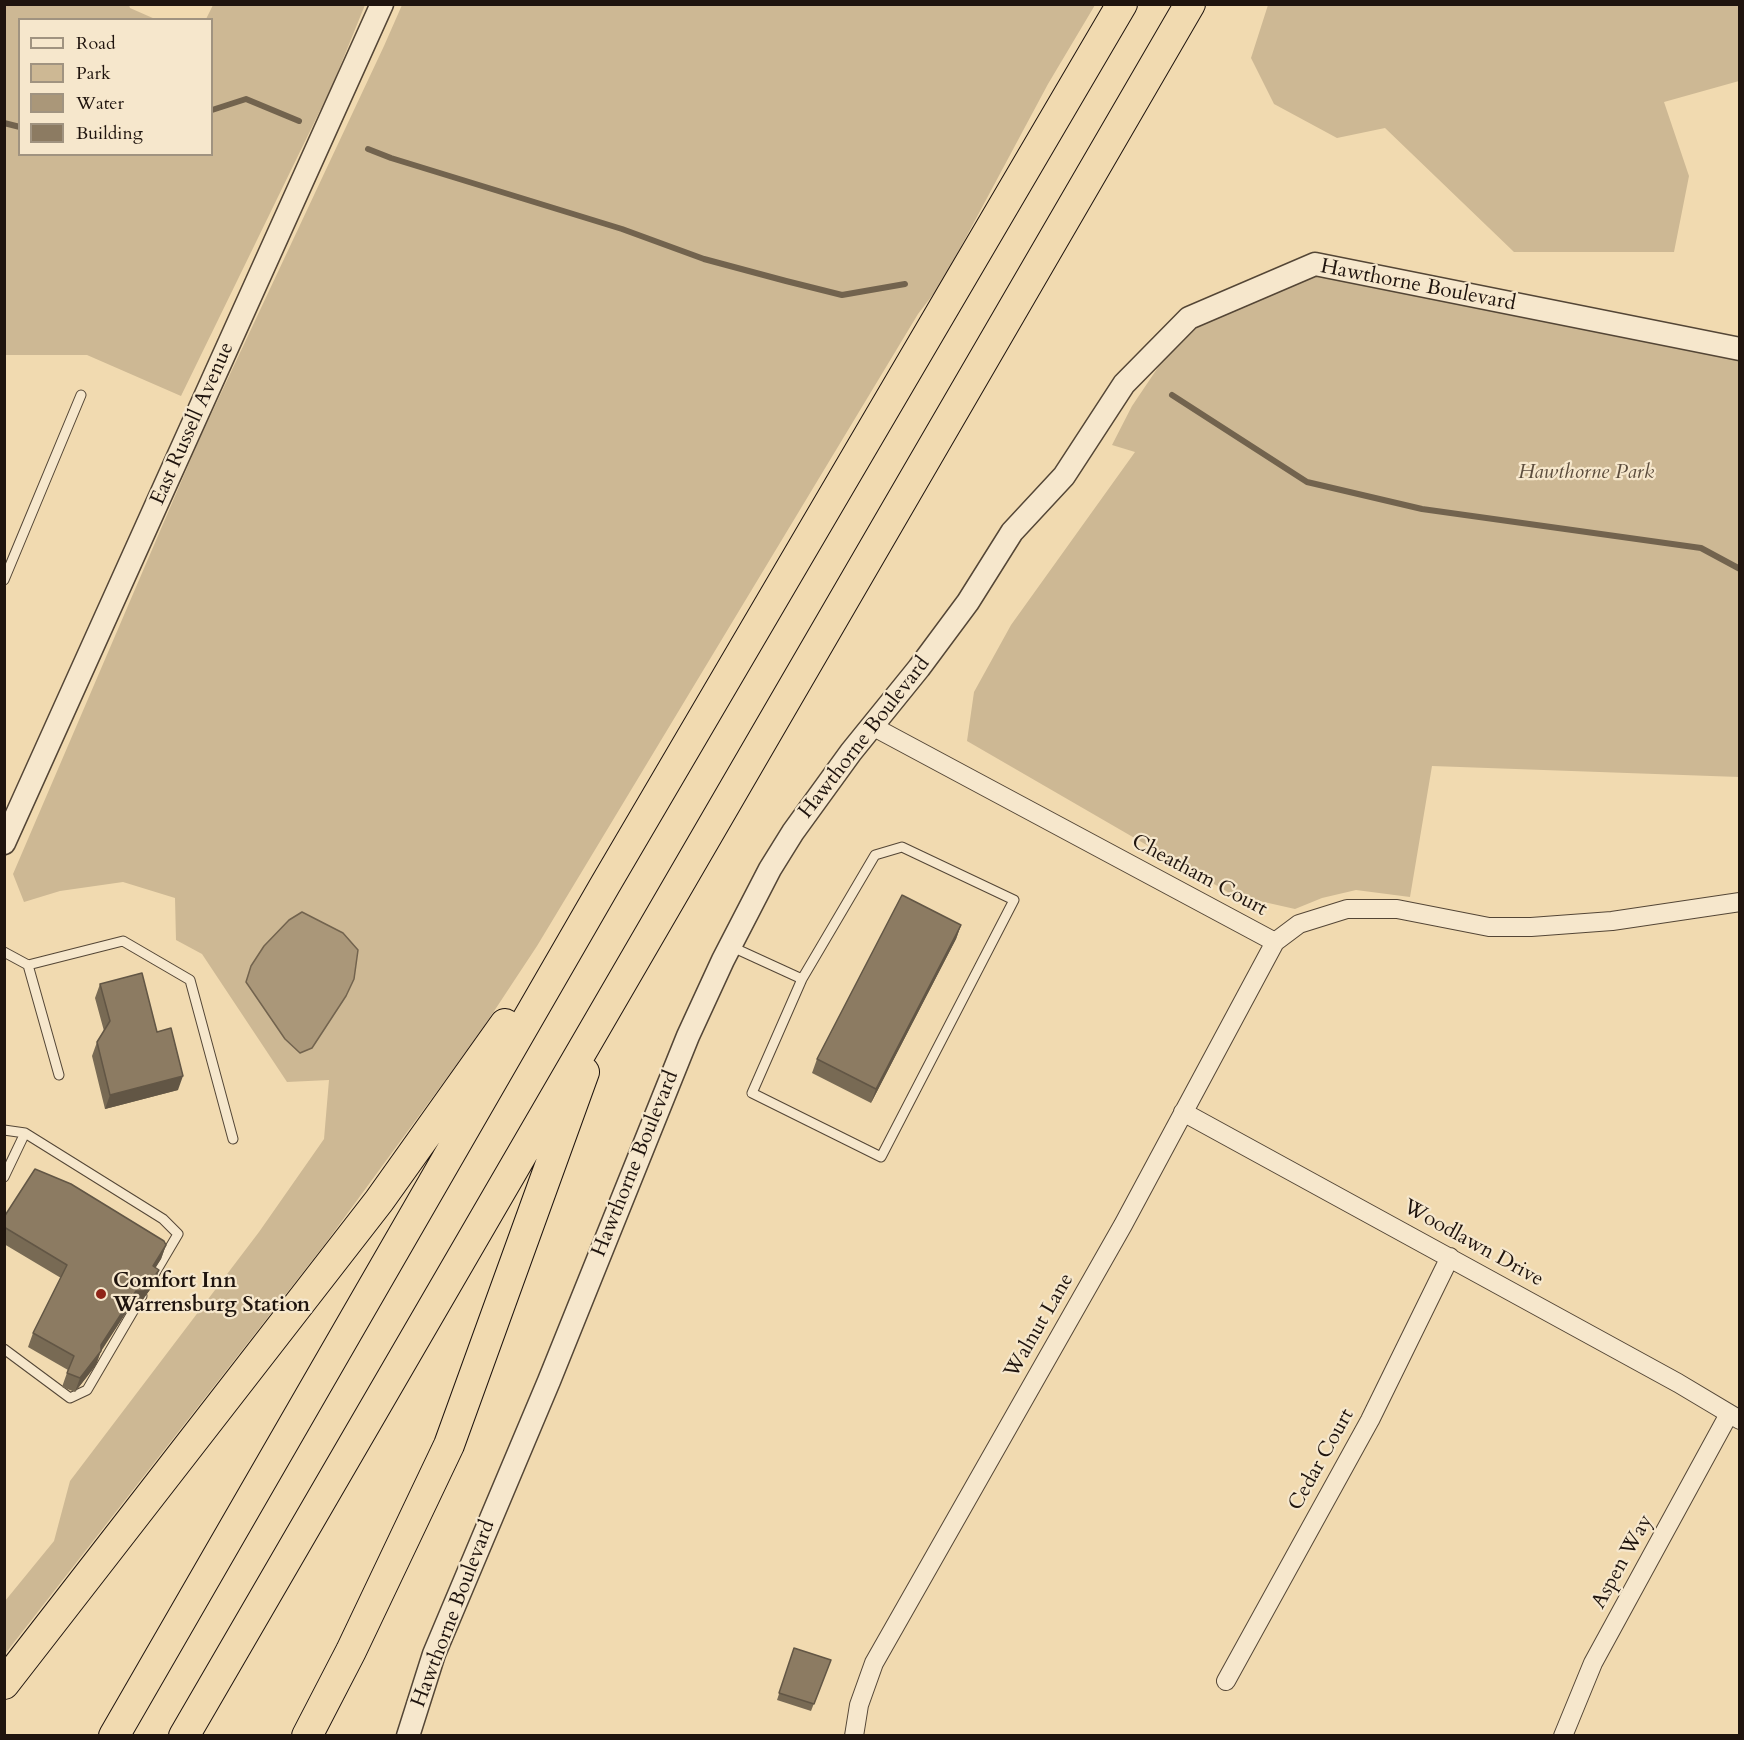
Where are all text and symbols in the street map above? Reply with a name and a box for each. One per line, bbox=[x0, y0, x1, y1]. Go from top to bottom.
legend bbox=[18, 18, 213, 156]
text: Road bbox=[76, 31, 116, 56]
text: Park bbox=[76, 61, 111, 86]
text: Water bbox=[76, 91, 124, 116]
text: Building bbox=[76, 121, 143, 146]
street label: Hawthorne Boulevard bbox=[1318, 255, 1518, 317]
street label: East Russell Avenue bbox=[146, 339, 240, 509]
park label: Hawthorne Park bbox=[1518, 460, 1654, 486]
street label: Hawthorne Boulevard bbox=[794, 652, 936, 824]
street label: Cheatham Court bbox=[1127, 830, 1271, 922]
street label: Hawthorne Boulevard bbox=[587, 1067, 685, 1261]
street label: Woodlawn Drive bbox=[1398, 1195, 1548, 1293]
place label: Comfort Inn Warrensburg Station bbox=[113, 1269, 310, 1319]
street label: Walnut Lane bbox=[1000, 1269, 1080, 1383]
marker: Comfort Inn Warrensburg Station bbox=[94, 1287, 108, 1301]
street label: Cedar Court bbox=[1284, 1405, 1360, 1515]
street label: Aspen Way bbox=[1587, 1511, 1659, 1613]
street label: Hawthorne Boulevard bbox=[407, 1517, 501, 1711]

